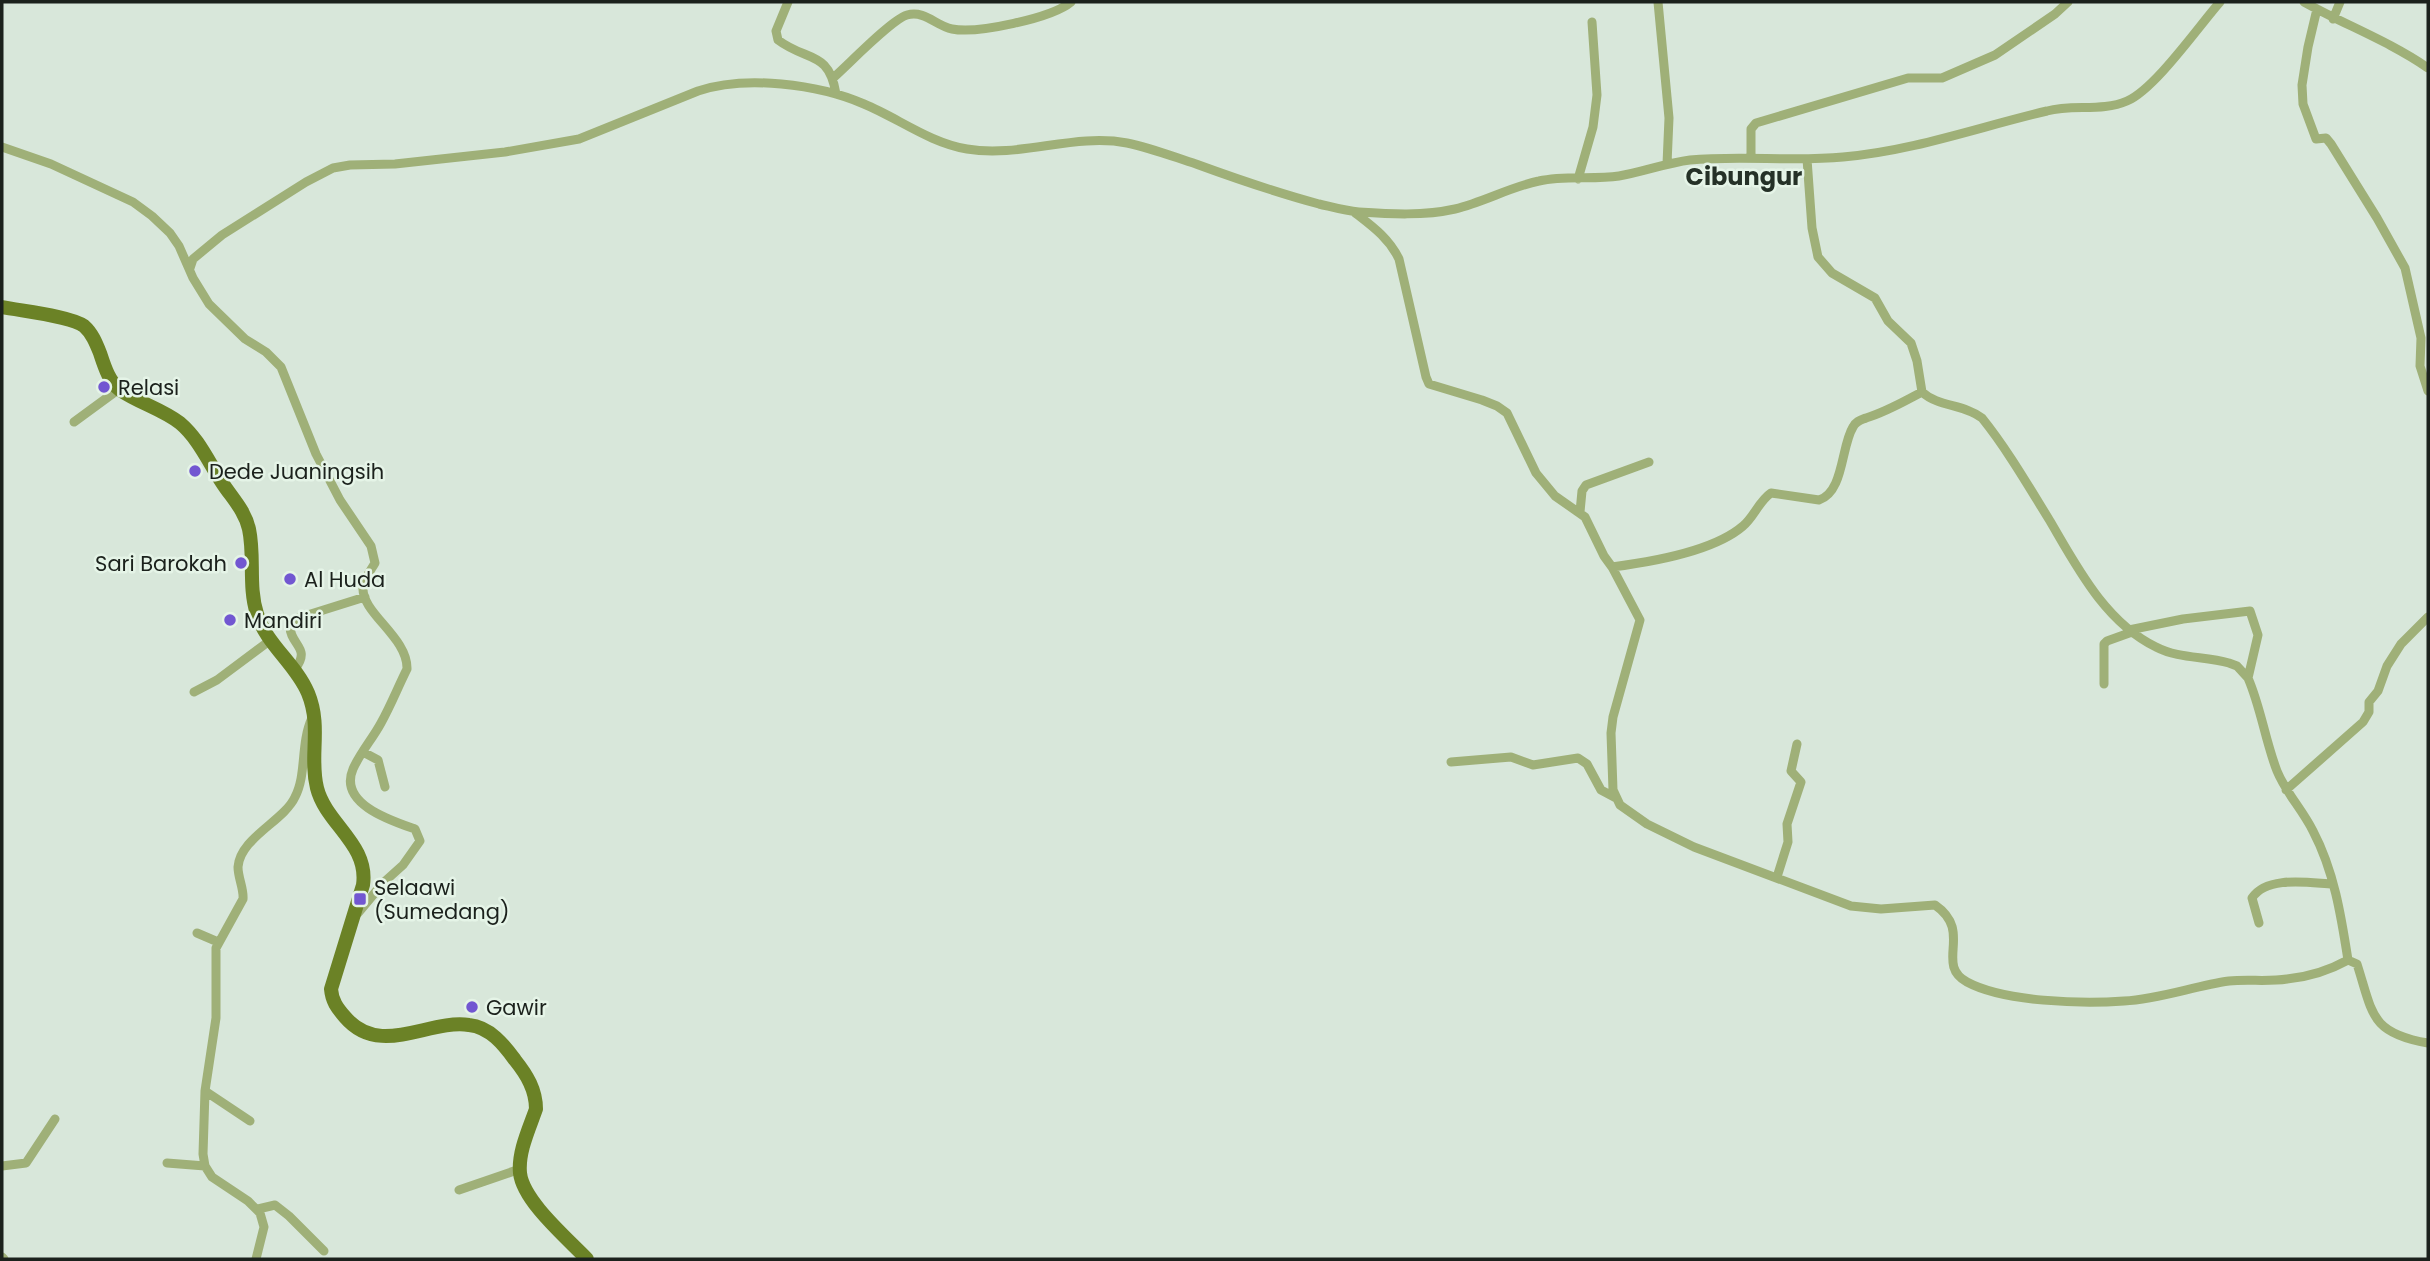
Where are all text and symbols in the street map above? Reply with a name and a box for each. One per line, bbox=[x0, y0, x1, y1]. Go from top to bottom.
district label: Cibungur bbox=[1686, 160, 1802, 193]
place label: Relasi bbox=[118, 373, 179, 402]
marker: Relasi bbox=[96, 379, 112, 395]
place label: Dede Juaningsih bbox=[209, 457, 384, 486]
marker: Dede Juaningsih bbox=[187, 463, 203, 479]
place label: Sari Barokah bbox=[95, 549, 227, 578]
marker: Sari Barokah bbox=[233, 555, 249, 571]
place label: Al Huda bbox=[304, 565, 385, 594]
marker: Al Huda bbox=[282, 571, 298, 587]
place label: Mandiri bbox=[244, 606, 322, 635]
marker: Mandiri bbox=[222, 612, 238, 628]
place label: Selaawi (Sumedang) bbox=[374, 873, 510, 926]
marker: Selaawi (Sumedang) bbox=[352, 891, 368, 907]
place label: Gawir bbox=[486, 993, 547, 1022]
marker: Gawir bbox=[464, 999, 480, 1015]

